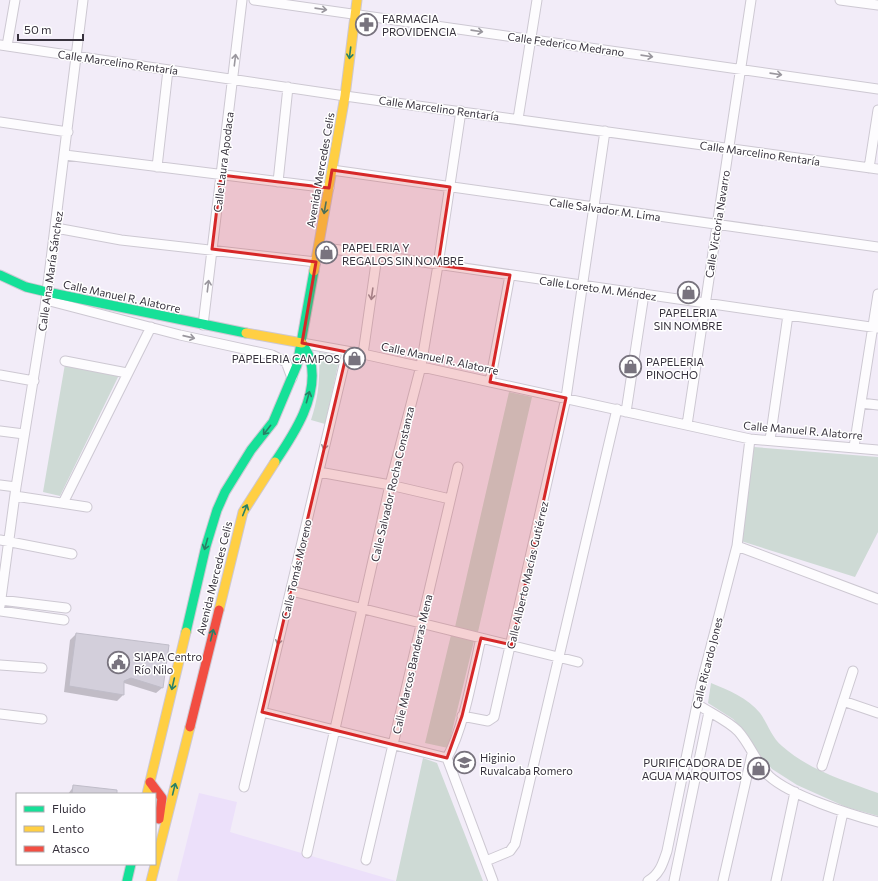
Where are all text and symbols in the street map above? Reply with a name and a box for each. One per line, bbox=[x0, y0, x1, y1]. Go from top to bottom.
one-way arrow bbox=[314, 5, 327, 13]
pharmacy icon: FARMACIA PROVIDENCIA bbox=[354, 11, 380, 37]
place label: FARMACIA PROVIDENCIA bbox=[382, 12, 457, 38]
scale bar bbox=[18, 16, 83, 42]
text: 50 m bbox=[24, 22, 52, 36]
one-way arrow bbox=[470, 27, 483, 35]
street label: Calle Federico Medrano bbox=[507, 29, 626, 59]
one-way arrow bbox=[346, 46, 354, 59]
street label: Calle Marcelino Rentaría bbox=[57, 47, 179, 77]
one-way arrow bbox=[641, 52, 654, 60]
one-way arrow bbox=[231, 54, 239, 67]
one-way arrow bbox=[769, 70, 782, 78]
street label: Calle Marcelino Rentaría bbox=[378, 93, 500, 123]
street label: Calle Laura Apodaca bbox=[210, 111, 236, 213]
street label: Avenida Mercedes Celis bbox=[303, 111, 337, 229]
street label: Calle Marcelino Rentaría bbox=[699, 138, 821, 168]
street label: Calle Victoria Navarro bbox=[702, 169, 732, 279]
street label: Calle Salvador M. Lima bbox=[549, 195, 661, 223]
one-way arrow bbox=[321, 202, 329, 215]
street label: Calle Ana María Sánchez bbox=[35, 210, 65, 332]
shop icon: PAPELERIA Y REGALOS SIN NOMBRE bbox=[313, 240, 339, 266]
place label: PAPELERIA Y REGALOS SIN NOMBRE bbox=[342, 241, 464, 267]
street label: Calle Loreto M. Méndez bbox=[539, 273, 658, 303]
street label: Calle Manuel R. Alatorre bbox=[62, 277, 182, 315]
shop icon: PAPELERIA SIN NOMBRE bbox=[675, 279, 701, 305]
one-way arrow bbox=[204, 280, 212, 293]
one-way arrow bbox=[368, 287, 376, 300]
place label: PAPELERIA SIN NOMBRE bbox=[654, 306, 722, 332]
one-way arrow bbox=[182, 333, 195, 341]
street label: Calle Manuel R. Alatorre bbox=[380, 339, 500, 377]
shop icon: PAPELERIA CAMPOS bbox=[342, 345, 368, 371]
place label: PAPELERIA CAMPOS bbox=[232, 352, 340, 365]
shop icon: PAPELERIA PINOCHO bbox=[618, 354, 644, 380]
place label: PAPELERIA PINOCHO bbox=[646, 355, 705, 381]
one-way arrow bbox=[305, 390, 312, 403]
street label: Calle Salvador Rocha Constanza bbox=[368, 405, 416, 563]
street label: Calle Manuel R. Alatorre bbox=[743, 418, 863, 442]
one-way arrow bbox=[262, 425, 271, 436]
one-way arrow bbox=[321, 437, 329, 450]
street label: Calle Alberto Macías Gutiérrez bbox=[504, 499, 550, 650]
one-way arrow bbox=[241, 504, 249, 516]
street label: Calle Tomás Moreno bbox=[278, 517, 314, 620]
street label: Avenida Mercedes Celis bbox=[194, 520, 234, 636]
one-way arrow bbox=[202, 537, 210, 550]
street label: Calle Marcos Banderas Mena bbox=[390, 593, 434, 735]
street label: Calle Ricardo Jones bbox=[689, 616, 726, 711]
one-way arrow bbox=[209, 629, 216, 642]
one-way arrow bbox=[275, 632, 283, 645]
public building icon: SIAPA Centro Río Nilo bbox=[106, 649, 132, 675]
place label: SIAPA Centro Río Nilo bbox=[134, 650, 202, 676]
one-way arrow bbox=[169, 677, 177, 690]
school or university icon: Higinio Ruvalcaba Romero bbox=[451, 750, 477, 776]
place label: Higinio Ruvalcaba Romero bbox=[480, 751, 573, 777]
shop icon: PURIFICADORA DE AGUA MARQUITOS bbox=[745, 755, 771, 781]
place label: PURIFICADORA DE AGUA MARQUITOS bbox=[642, 756, 742, 782]
one-way arrow bbox=[171, 783, 178, 796]
legend bbox=[16, 793, 156, 865]
text: Fluido bbox=[52, 801, 86, 815]
text: Lento bbox=[52, 821, 84, 835]
text: Atasco bbox=[52, 841, 90, 855]

